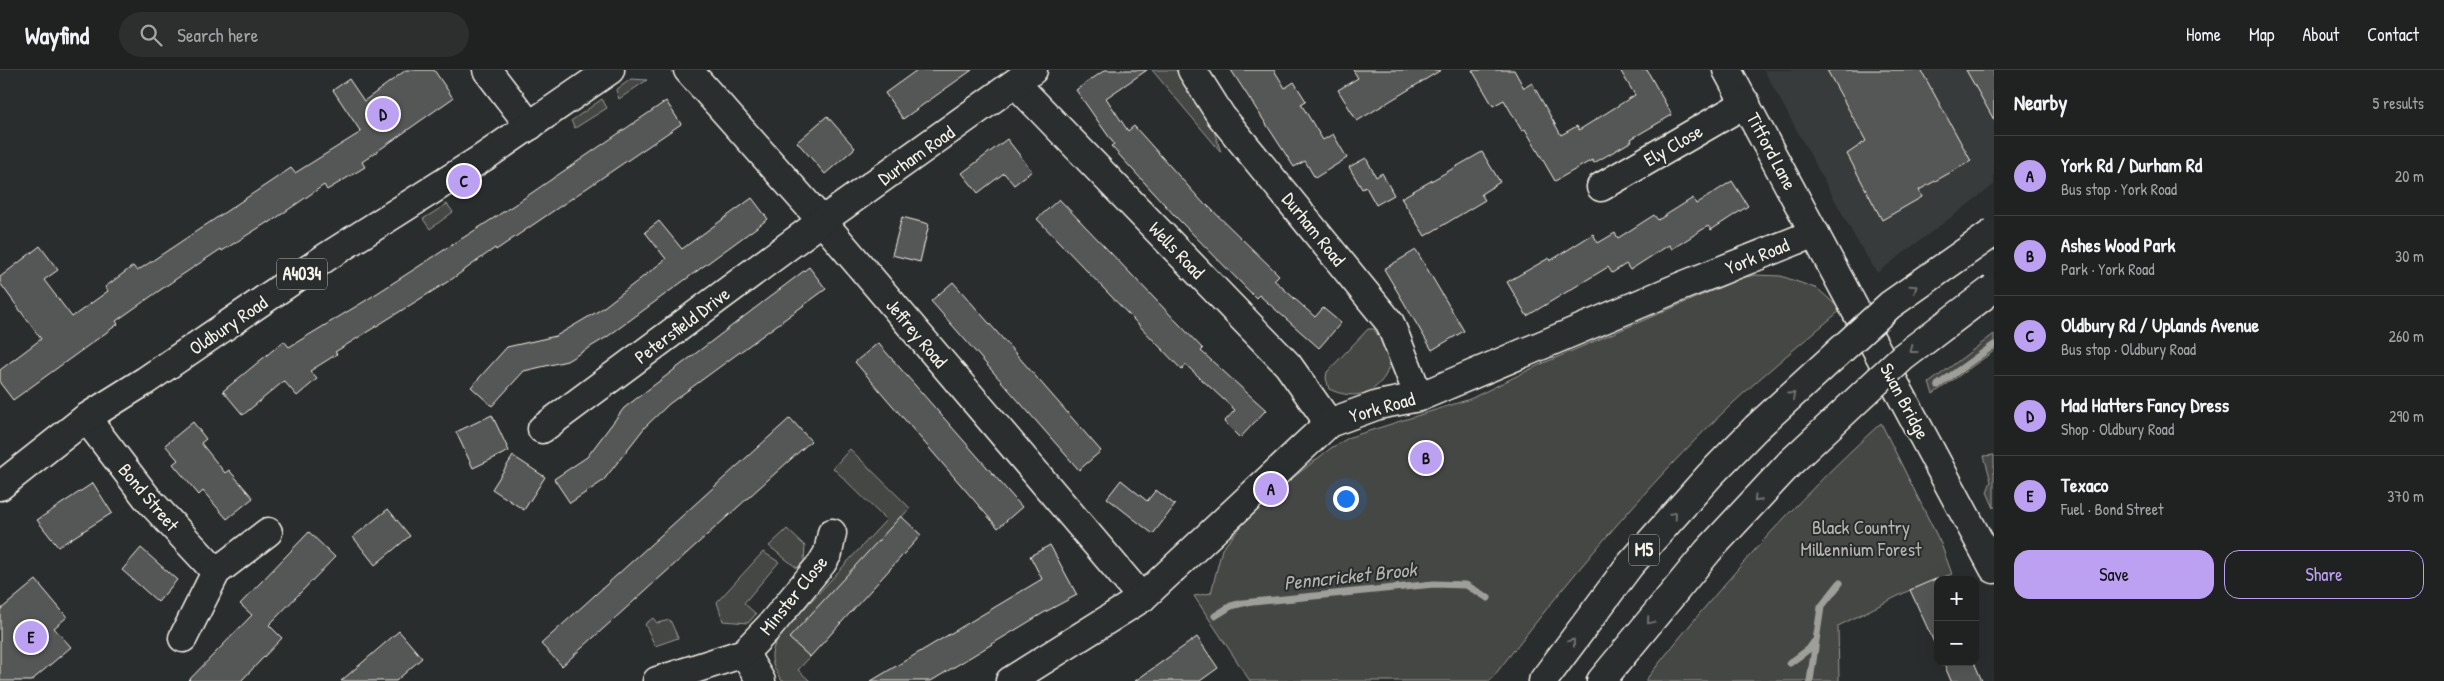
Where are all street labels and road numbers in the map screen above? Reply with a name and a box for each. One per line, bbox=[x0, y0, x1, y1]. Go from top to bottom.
street label: Titford Lane bbox=[1741, 108, 1803, 195]
street label: Ely Close bbox=[1639, 118, 1708, 172]
street label: Durham Road bbox=[873, 119, 960, 191]
street label: Durham Road bbox=[1276, 187, 1352, 272]
street label: Wells Road bbox=[1143, 216, 1211, 285]
street label: York Road bbox=[1721, 231, 1793, 281]
road number: A4034 bbox=[277, 258, 327, 290]
street label: Petersfield Drive bbox=[629, 280, 735, 369]
street label: Oldbury Road bbox=[184, 289, 273, 361]
street label: Jeffrey Road bbox=[880, 293, 954, 374]
street label: Swan Bridge bbox=[1874, 358, 1936, 444]
street label: York Road bbox=[1346, 385, 1418, 429]
street label: Bond Street bbox=[113, 457, 186, 537]
road number: M5 bbox=[1629, 534, 1659, 566]
street label: Minster Close bbox=[753, 549, 833, 640]

